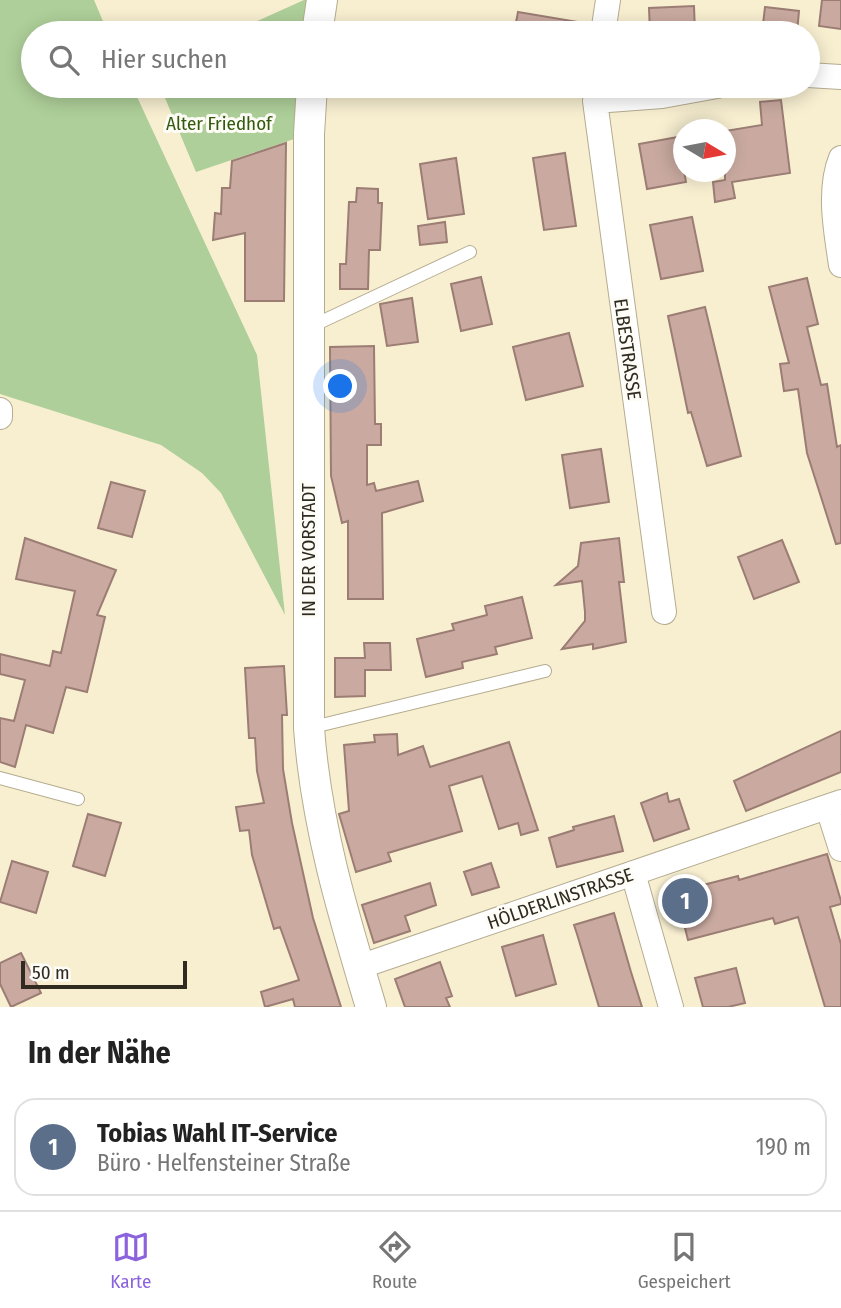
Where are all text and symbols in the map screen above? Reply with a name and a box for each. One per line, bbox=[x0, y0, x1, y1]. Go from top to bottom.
search box bbox=[21, 21, 820, 98]
icon: search bbox=[45, 41, 83, 79]
text: Hier suchen bbox=[101, 44, 227, 75]
park label: Alter Friedhof bbox=[166, 112, 273, 135]
north arrow bbox=[673, 119, 736, 182]
street label: ELBESTRASSE bbox=[609, 297, 646, 401]
your location bbox=[323, 369, 357, 403]
street label: IN DER VORSTADT bbox=[297, 483, 320, 617]
street label: HÖLDERLINSTRASSE bbox=[484, 863, 636, 934]
pin: 1 bbox=[662, 875, 708, 927]
scale bar bbox=[21, 958, 187, 990]
text: 50 m bbox=[32, 961, 70, 984]
text: In der Nähe bbox=[28, 1035, 171, 1071]
text: Tobias Wahl IT-Service bbox=[97, 1118, 337, 1149]
text: 1 bbox=[48, 1133, 58, 1161]
text: 190 m bbox=[756, 1133, 811, 1161]
text: Büro · Helfensteiner Straße bbox=[97, 1149, 351, 1177]
tab: Karte bbox=[110, 1228, 151, 1293]
tab: Route bbox=[372, 1228, 417, 1293]
tab: Gespeichert bbox=[638, 1228, 731, 1293]

